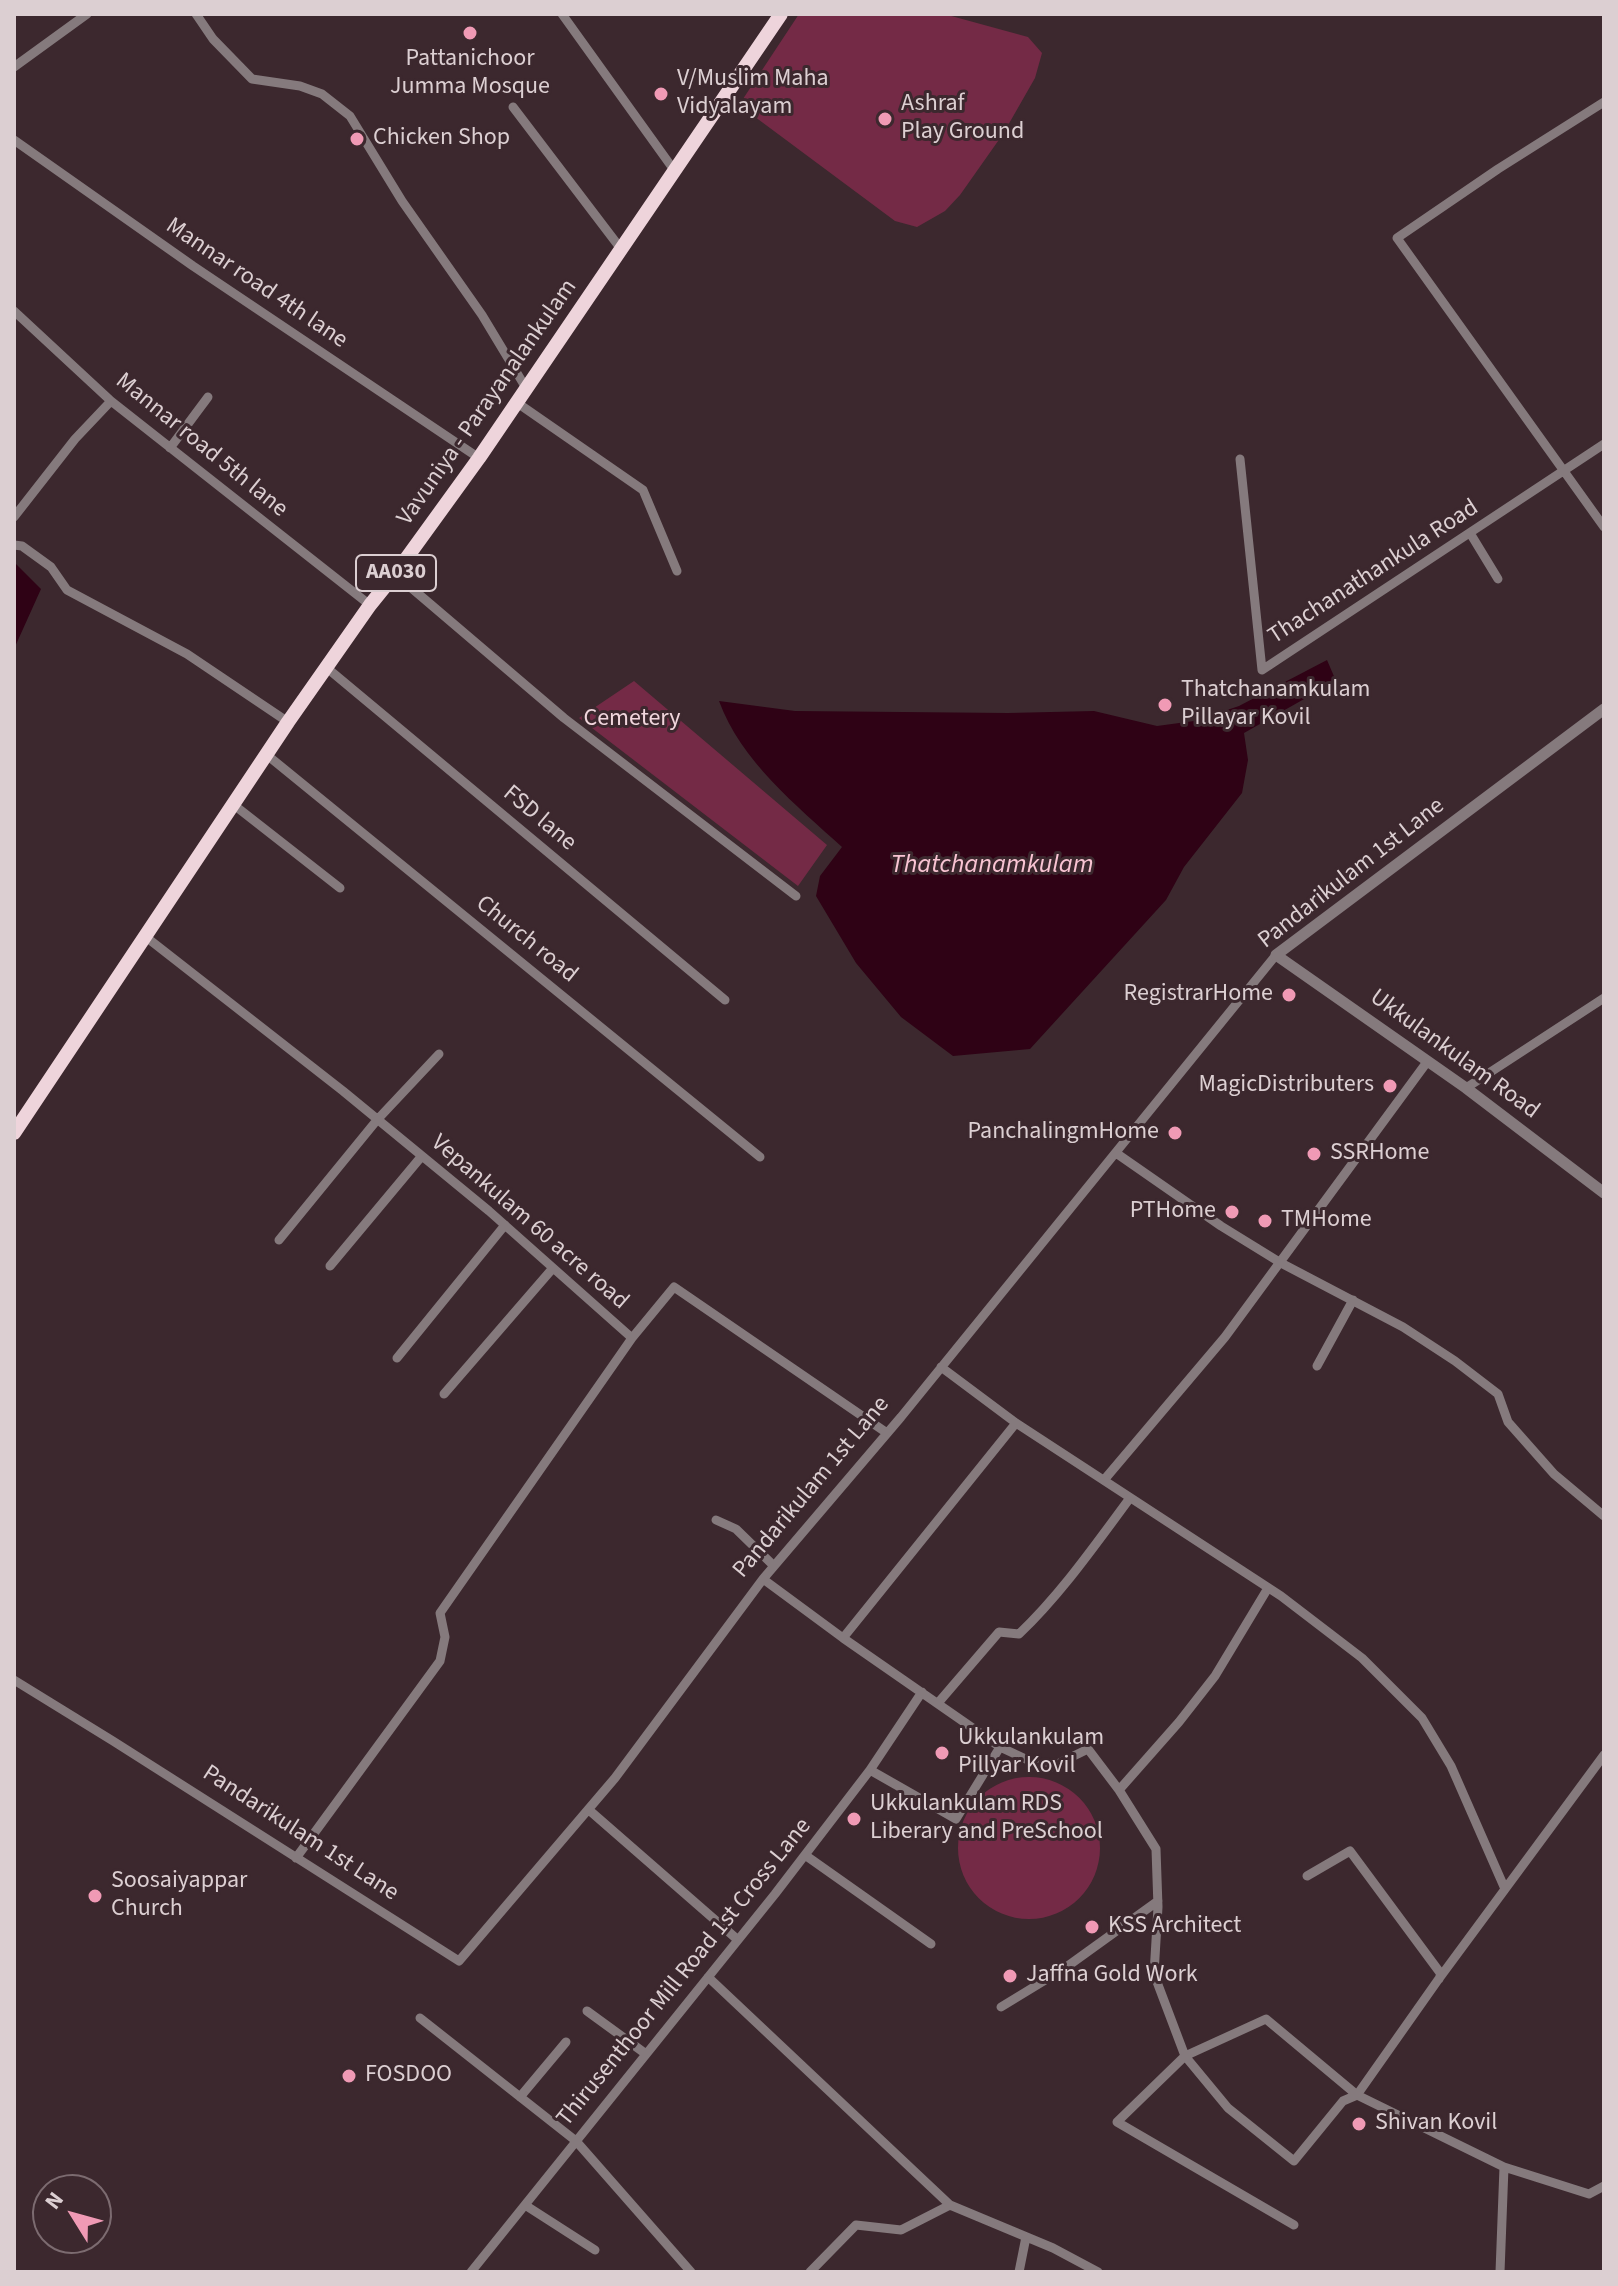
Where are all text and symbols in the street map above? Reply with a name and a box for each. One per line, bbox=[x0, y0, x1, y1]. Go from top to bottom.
marker: Pattanichoor Jumma Mosque bbox=[461, 24, 479, 42]
place label: Pattanichoor Jumma Mosque bbox=[390, 46, 550, 102]
place label: V/Muslim Maha Vidyalayam bbox=[677, 66, 829, 122]
marker: V/Muslim Maha Vidyalayam bbox=[652, 85, 670, 103]
place label: Ashraf Play Ground bbox=[901, 91, 1024, 147]
marker: Ashraf Play Ground bbox=[876, 110, 894, 128]
place label: Chicken Shop bbox=[373, 125, 510, 153]
marker: Chicken Shop bbox=[348, 130, 366, 148]
street label: Mannar road 4th lane bbox=[160, 212, 352, 356]
street label: Vavuniya - Parayanalankulam bbox=[392, 274, 584, 532]
street label: Mannar road 5th lane bbox=[109, 368, 293, 524]
street label: Thachanathankula Road bbox=[1264, 494, 1484, 652]
road number: AA030 bbox=[356, 555, 436, 591]
place label: Thatchanamkulam Pillayar Kovil bbox=[1181, 677, 1370, 733]
marker: Thatchanamkulam Pillayar Kovil bbox=[1156, 696, 1174, 714]
park label: Cemetery bbox=[584, 706, 680, 734]
street label: FSD lane bbox=[496, 780, 582, 858]
street label: Pandarikulam 1st Lane bbox=[1253, 792, 1451, 956]
water label: Thatchanamkulam bbox=[891, 850, 1093, 882]
street label: Church road bbox=[469, 890, 583, 990]
place label: RegistrarHome bbox=[1124, 981, 1273, 1009]
street label: Ukkulankulam Road bbox=[1364, 984, 1544, 1126]
marker: RegistrarHome bbox=[1280, 986, 1298, 1004]
place label: MagicDistributers bbox=[1199, 1072, 1374, 1100]
marker: MagicDistributers bbox=[1381, 1077, 1399, 1095]
place label: PanchalingmHome bbox=[968, 1119, 1159, 1147]
marker: PanchalingmHome bbox=[1166, 1124, 1184, 1142]
street label: Vepankulam 60 acre road bbox=[424, 1129, 634, 1317]
place label: SSRHome bbox=[1330, 1140, 1429, 1168]
marker: SSRHome bbox=[1305, 1145, 1323, 1163]
place label: PTHome bbox=[1130, 1198, 1216, 1226]
marker: PTHome bbox=[1223, 1203, 1241, 1221]
place label: TMHome bbox=[1281, 1207, 1372, 1235]
marker: TMHome bbox=[1256, 1212, 1274, 1230]
street label: Pandarikulam 1st Lane bbox=[728, 1391, 896, 1585]
place label: Ukkulankulam Pillyar Kovil bbox=[958, 1725, 1104, 1781]
marker: Ukkulankulam Pillyar Kovil bbox=[933, 1744, 951, 1762]
street label: Pandarikulam 1st Lane bbox=[196, 1760, 404, 1908]
place label: Ukkulankulam RDS Liberary and PreSchool bbox=[870, 1791, 1103, 1847]
marker: Ukkulankulam RDS Liberary and PreSchool bbox=[845, 1810, 863, 1828]
street label: Thirusenthoor Mill Road 1st Cross Lane bbox=[552, 1813, 818, 2133]
place label: Soosaiyappar Church bbox=[111, 1868, 247, 1924]
marker: Soosaiyappar Church bbox=[86, 1887, 104, 1905]
place label: KSS Architect bbox=[1108, 1913, 1241, 1941]
marker: KSS Architect bbox=[1083, 1918, 1101, 1936]
place label: Jaffna Gold Work bbox=[1026, 1962, 1198, 1990]
marker: Jaffna Gold Work bbox=[1001, 1967, 1019, 1985]
place label: FOSDOO bbox=[365, 2062, 452, 2090]
marker: FOSDOO bbox=[340, 2067, 358, 2085]
place label: Shivan Kovil bbox=[1375, 2110, 1497, 2138]
marker: Shivan Kovil bbox=[1350, 2115, 1368, 2133]
north arrow bbox=[32, 2174, 112, 2254]
text: N bbox=[37, 2185, 72, 2216]

